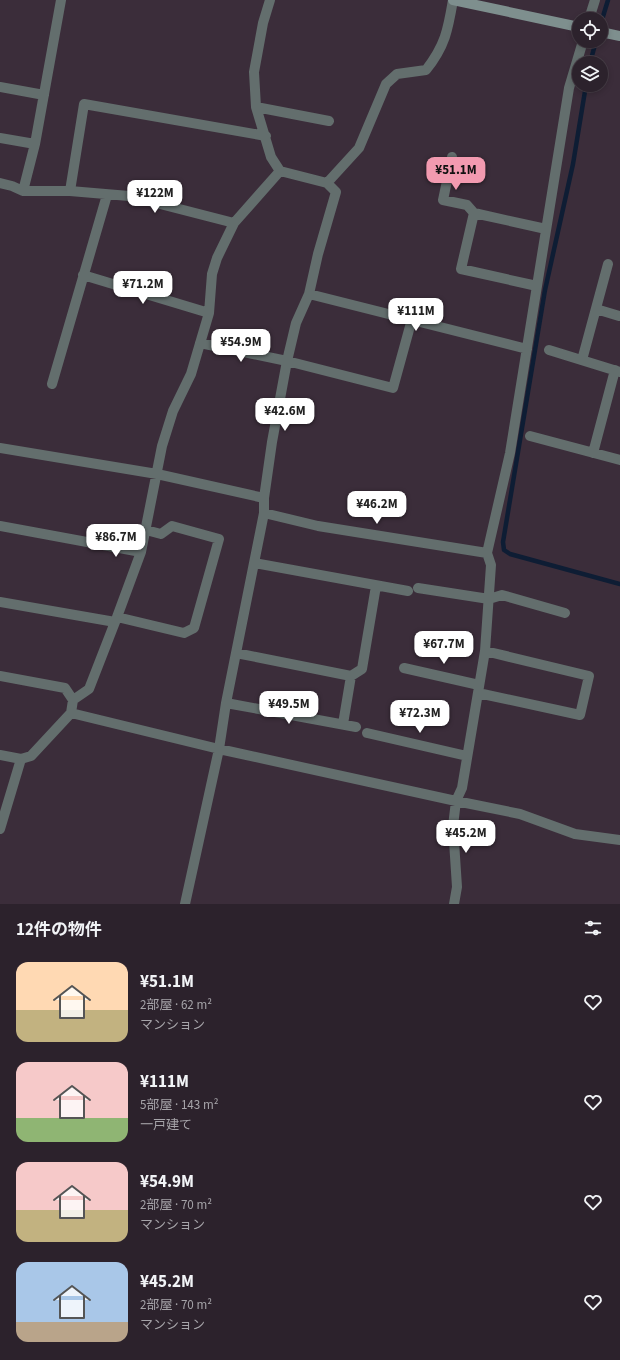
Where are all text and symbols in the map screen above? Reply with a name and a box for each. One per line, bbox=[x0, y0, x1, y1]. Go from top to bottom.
map controls bbox=[572, 12, 608, 92]
button: locate bbox=[572, 12, 608, 48]
button: layers bbox=[572, 56, 608, 92]
pin: ¥51.1M bbox=[423, 157, 489, 191]
text: ¥51.1M bbox=[435, 161, 477, 179]
pin: ¥122M bbox=[127, 180, 183, 214]
text: ¥122M bbox=[136, 184, 174, 202]
pin: ¥71.2M bbox=[110, 271, 176, 305]
text: ¥71.2M bbox=[122, 275, 164, 293]
pin: ¥111M bbox=[388, 298, 444, 332]
text: ¥111M bbox=[397, 302, 435, 320]
pin: ¥54.9M bbox=[208, 329, 274, 363]
text: ¥54.9M bbox=[220, 333, 262, 351]
pin: ¥42.6M bbox=[252, 398, 318, 432]
text: ¥42.6M bbox=[264, 402, 306, 420]
pin: ¥46.2M bbox=[344, 491, 410, 525]
text: ¥46.2M bbox=[356, 495, 398, 513]
pin: ¥86.7M bbox=[83, 524, 149, 558]
text: ¥86.7M bbox=[95, 528, 137, 546]
pin: ¥67.7M bbox=[411, 631, 477, 665]
text: ¥67.7M bbox=[423, 635, 465, 653]
pin: ¥49.5M bbox=[256, 691, 322, 725]
text: ¥49.5M bbox=[268, 695, 310, 713]
pin: ¥72.3M bbox=[387, 700, 453, 734]
text: ¥72.3M bbox=[399, 704, 441, 722]
pin: ¥45.2M bbox=[433, 820, 499, 854]
text: ¥45.2M bbox=[445, 824, 487, 842]
icon: filters bbox=[582, 917, 604, 939]
text: 12件の物件 bbox=[16, 918, 102, 942]
text: ¥51.1M bbox=[140, 970, 194, 994]
icon: home bbox=[48, 978, 96, 1026]
icon: heart bbox=[582, 991, 604, 1013]
text: 2部屋 · 62 m² bbox=[140, 996, 212, 1014]
text: マンション bbox=[140, 1016, 205, 1034]
text: ¥111M bbox=[140, 1070, 189, 1094]
icon: home bbox=[48, 1078, 96, 1126]
icon: heart bbox=[582, 1091, 604, 1113]
text: 5部屋 · 143 m² bbox=[140, 1096, 218, 1114]
text: 一戸建て bbox=[140, 1116, 192, 1134]
text: ¥54.9M bbox=[140, 1170, 194, 1194]
icon: home bbox=[48, 1178, 96, 1226]
icon: heart bbox=[582, 1191, 604, 1213]
text: 2部屋 · 70 m² bbox=[140, 1196, 212, 1214]
text: マンション bbox=[140, 1216, 205, 1234]
text: ¥45.2M bbox=[140, 1270, 194, 1294]
icon: home bbox=[48, 1278, 96, 1326]
icon: heart bbox=[582, 1291, 604, 1313]
text: 2部屋 · 70 m² bbox=[140, 1296, 212, 1314]
text: マンション bbox=[140, 1316, 205, 1334]

